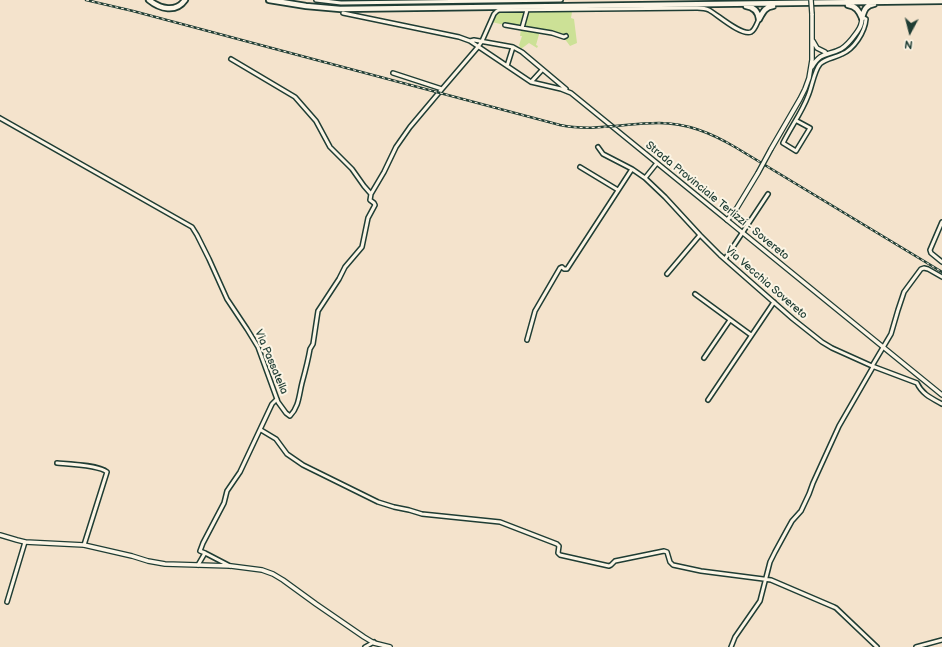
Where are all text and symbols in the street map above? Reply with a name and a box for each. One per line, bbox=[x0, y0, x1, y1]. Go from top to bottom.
north arrow bbox=[890, 12, 930, 52]
text: N bbox=[904, 37, 913, 51]
street label: Strada Provinciale Terlizzi - Sovereto bbox=[642, 139, 792, 263]
street label: Via Vecchia Sovereto bbox=[722, 244, 810, 322]
street label: Via Passatella bbox=[251, 328, 291, 396]

